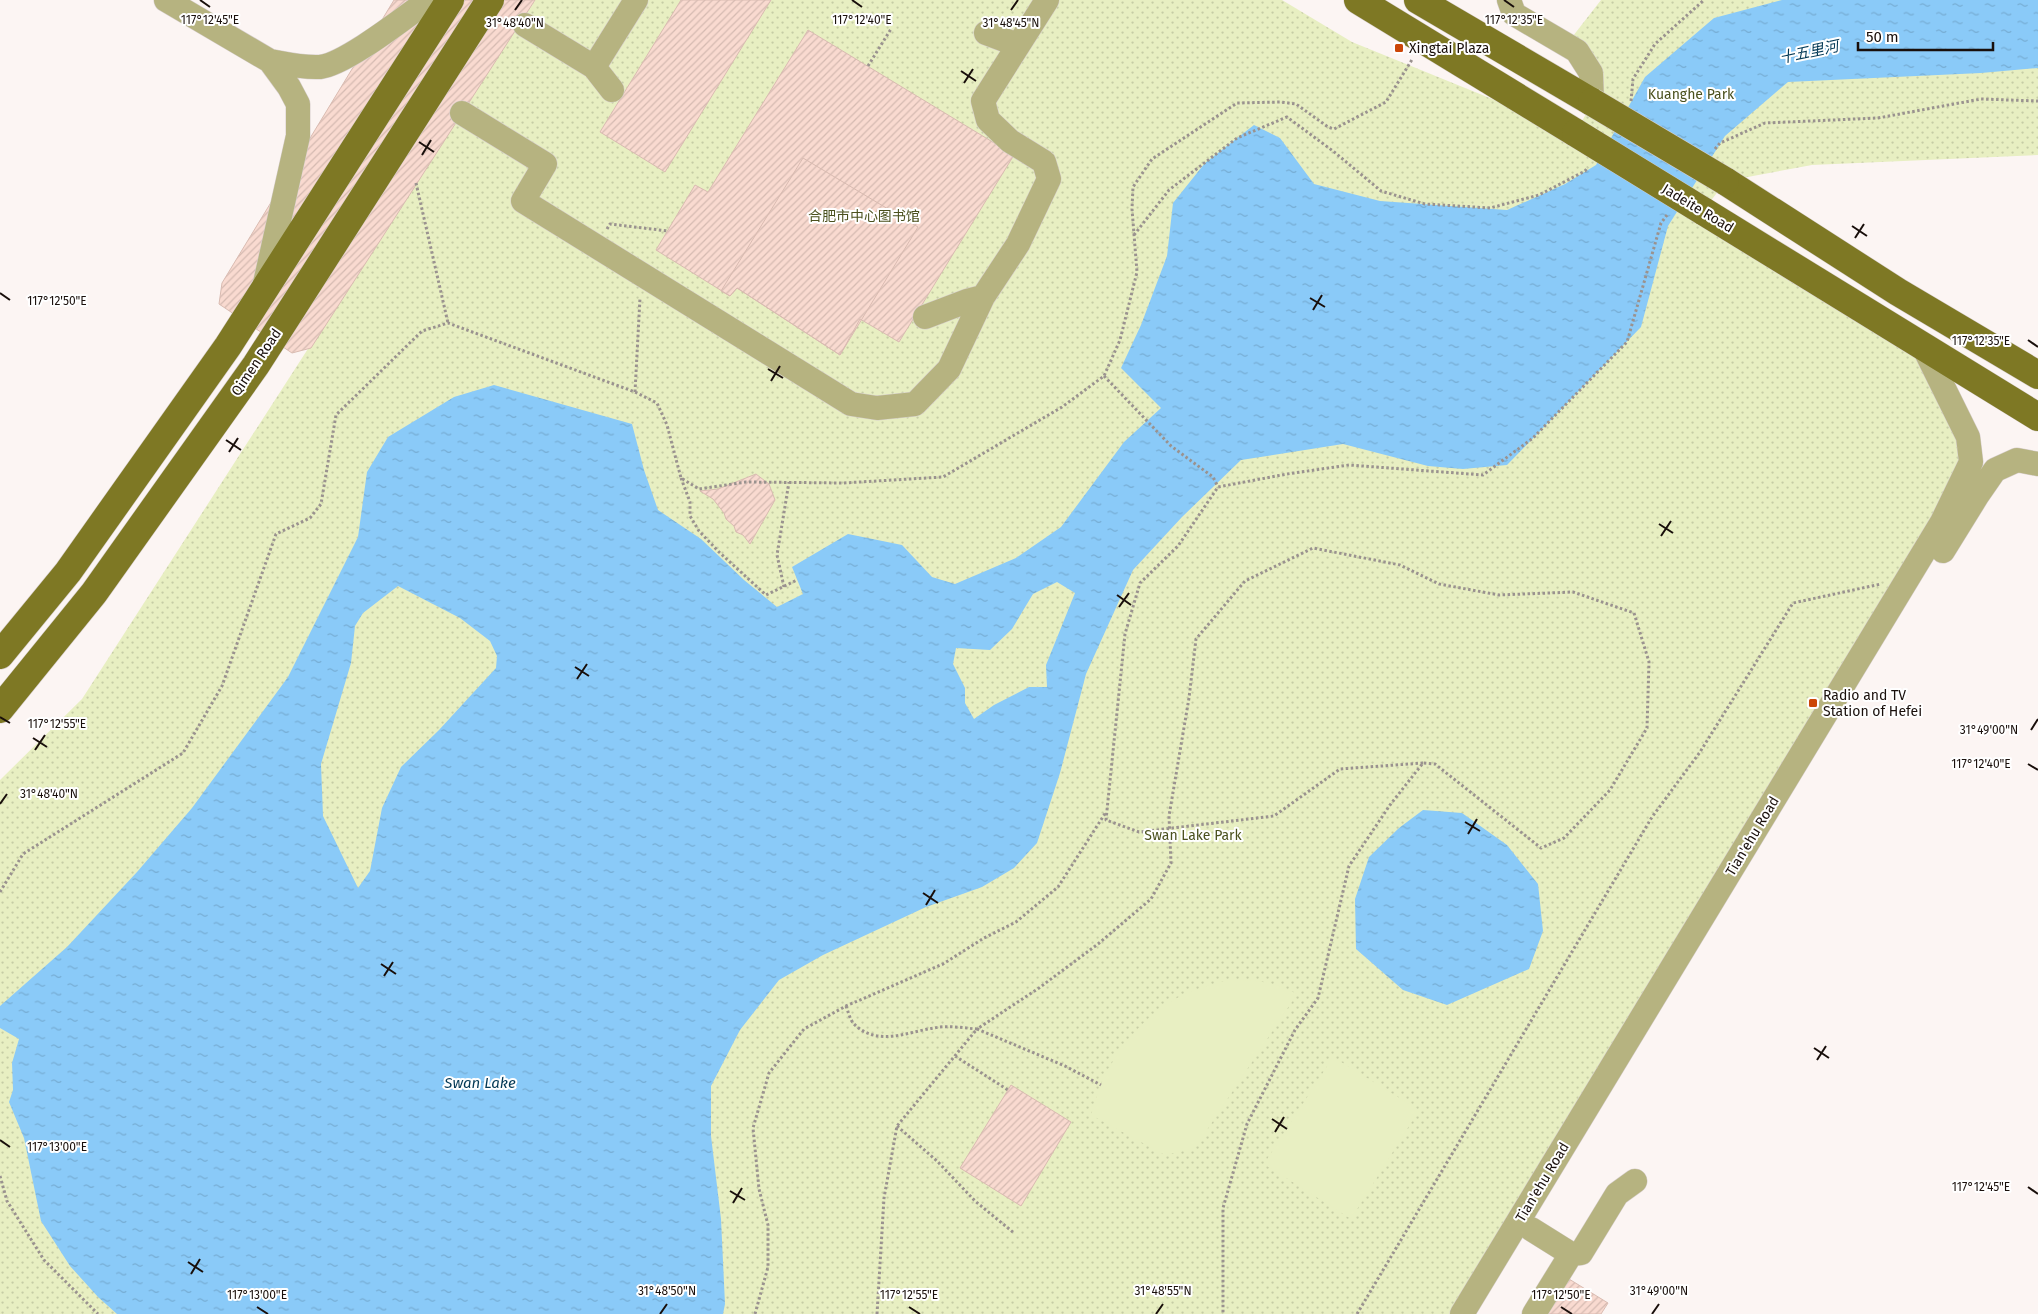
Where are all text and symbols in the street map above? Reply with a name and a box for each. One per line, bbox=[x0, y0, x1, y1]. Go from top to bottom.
text: 117°12'45"E bbox=[181, 13, 239, 27]
text: 117°12'40"E bbox=[832, 13, 892, 27]
text: 117°12'35"E bbox=[1485, 13, 1543, 27]
text: 31°48'40"N bbox=[486, 16, 544, 30]
text: 31°48'45"N bbox=[982, 16, 1040, 30]
scale bar bbox=[1858, 20, 1993, 52]
text: 50 m bbox=[1866, 28, 1899, 46]
water label: 十五里河 bbox=[1778, 36, 1843, 67]
place label: Xingtai Plaza bbox=[1409, 40, 1489, 57]
marker: Xingtai Plaza bbox=[1393, 42, 1405, 54]
park label: Kuanghe Park bbox=[1648, 86, 1735, 103]
street label: Jadeite Road bbox=[1659, 180, 1737, 236]
park label: 合肥市中心图书馆 bbox=[808, 208, 920, 225]
text: 117°12'50"E bbox=[27, 294, 87, 308]
street label: Qimen Road bbox=[228, 325, 285, 399]
text: 117°12'35"E bbox=[1952, 334, 2010, 348]
place label: Radio and TV Station of Hefei bbox=[1823, 687, 1922, 720]
marker: Radio and TV Station of Hefei bbox=[1807, 697, 1819, 709]
text: 117°12'55"E bbox=[28, 717, 86, 731]
text: 31°49'00"N bbox=[1960, 723, 2018, 737]
text: 117°12'40"E bbox=[1951, 757, 2011, 771]
text: 31°48'40"N bbox=[20, 787, 78, 801]
street label: Tian'ehu Road bbox=[1722, 793, 1783, 879]
park label: Swan Lake Park bbox=[1144, 827, 1243, 844]
water label: Swan Lake bbox=[443, 1074, 516, 1092]
street label: Tian'ehu Road bbox=[1512, 1139, 1573, 1225]
text: 117°13'00"E bbox=[27, 1140, 87, 1154]
text: 117°12'45"E bbox=[1952, 1180, 2010, 1194]
text: 31°48'50"N bbox=[638, 1284, 696, 1298]
text: 31°48'55"N bbox=[1134, 1284, 1192, 1298]
text: 31°49'00"N bbox=[1630, 1284, 1688, 1298]
text: 117°13'00"E bbox=[227, 1288, 287, 1302]
text: 117°12'55"E bbox=[880, 1288, 938, 1302]
text: 117°12'50"E bbox=[1531, 1288, 1591, 1302]

